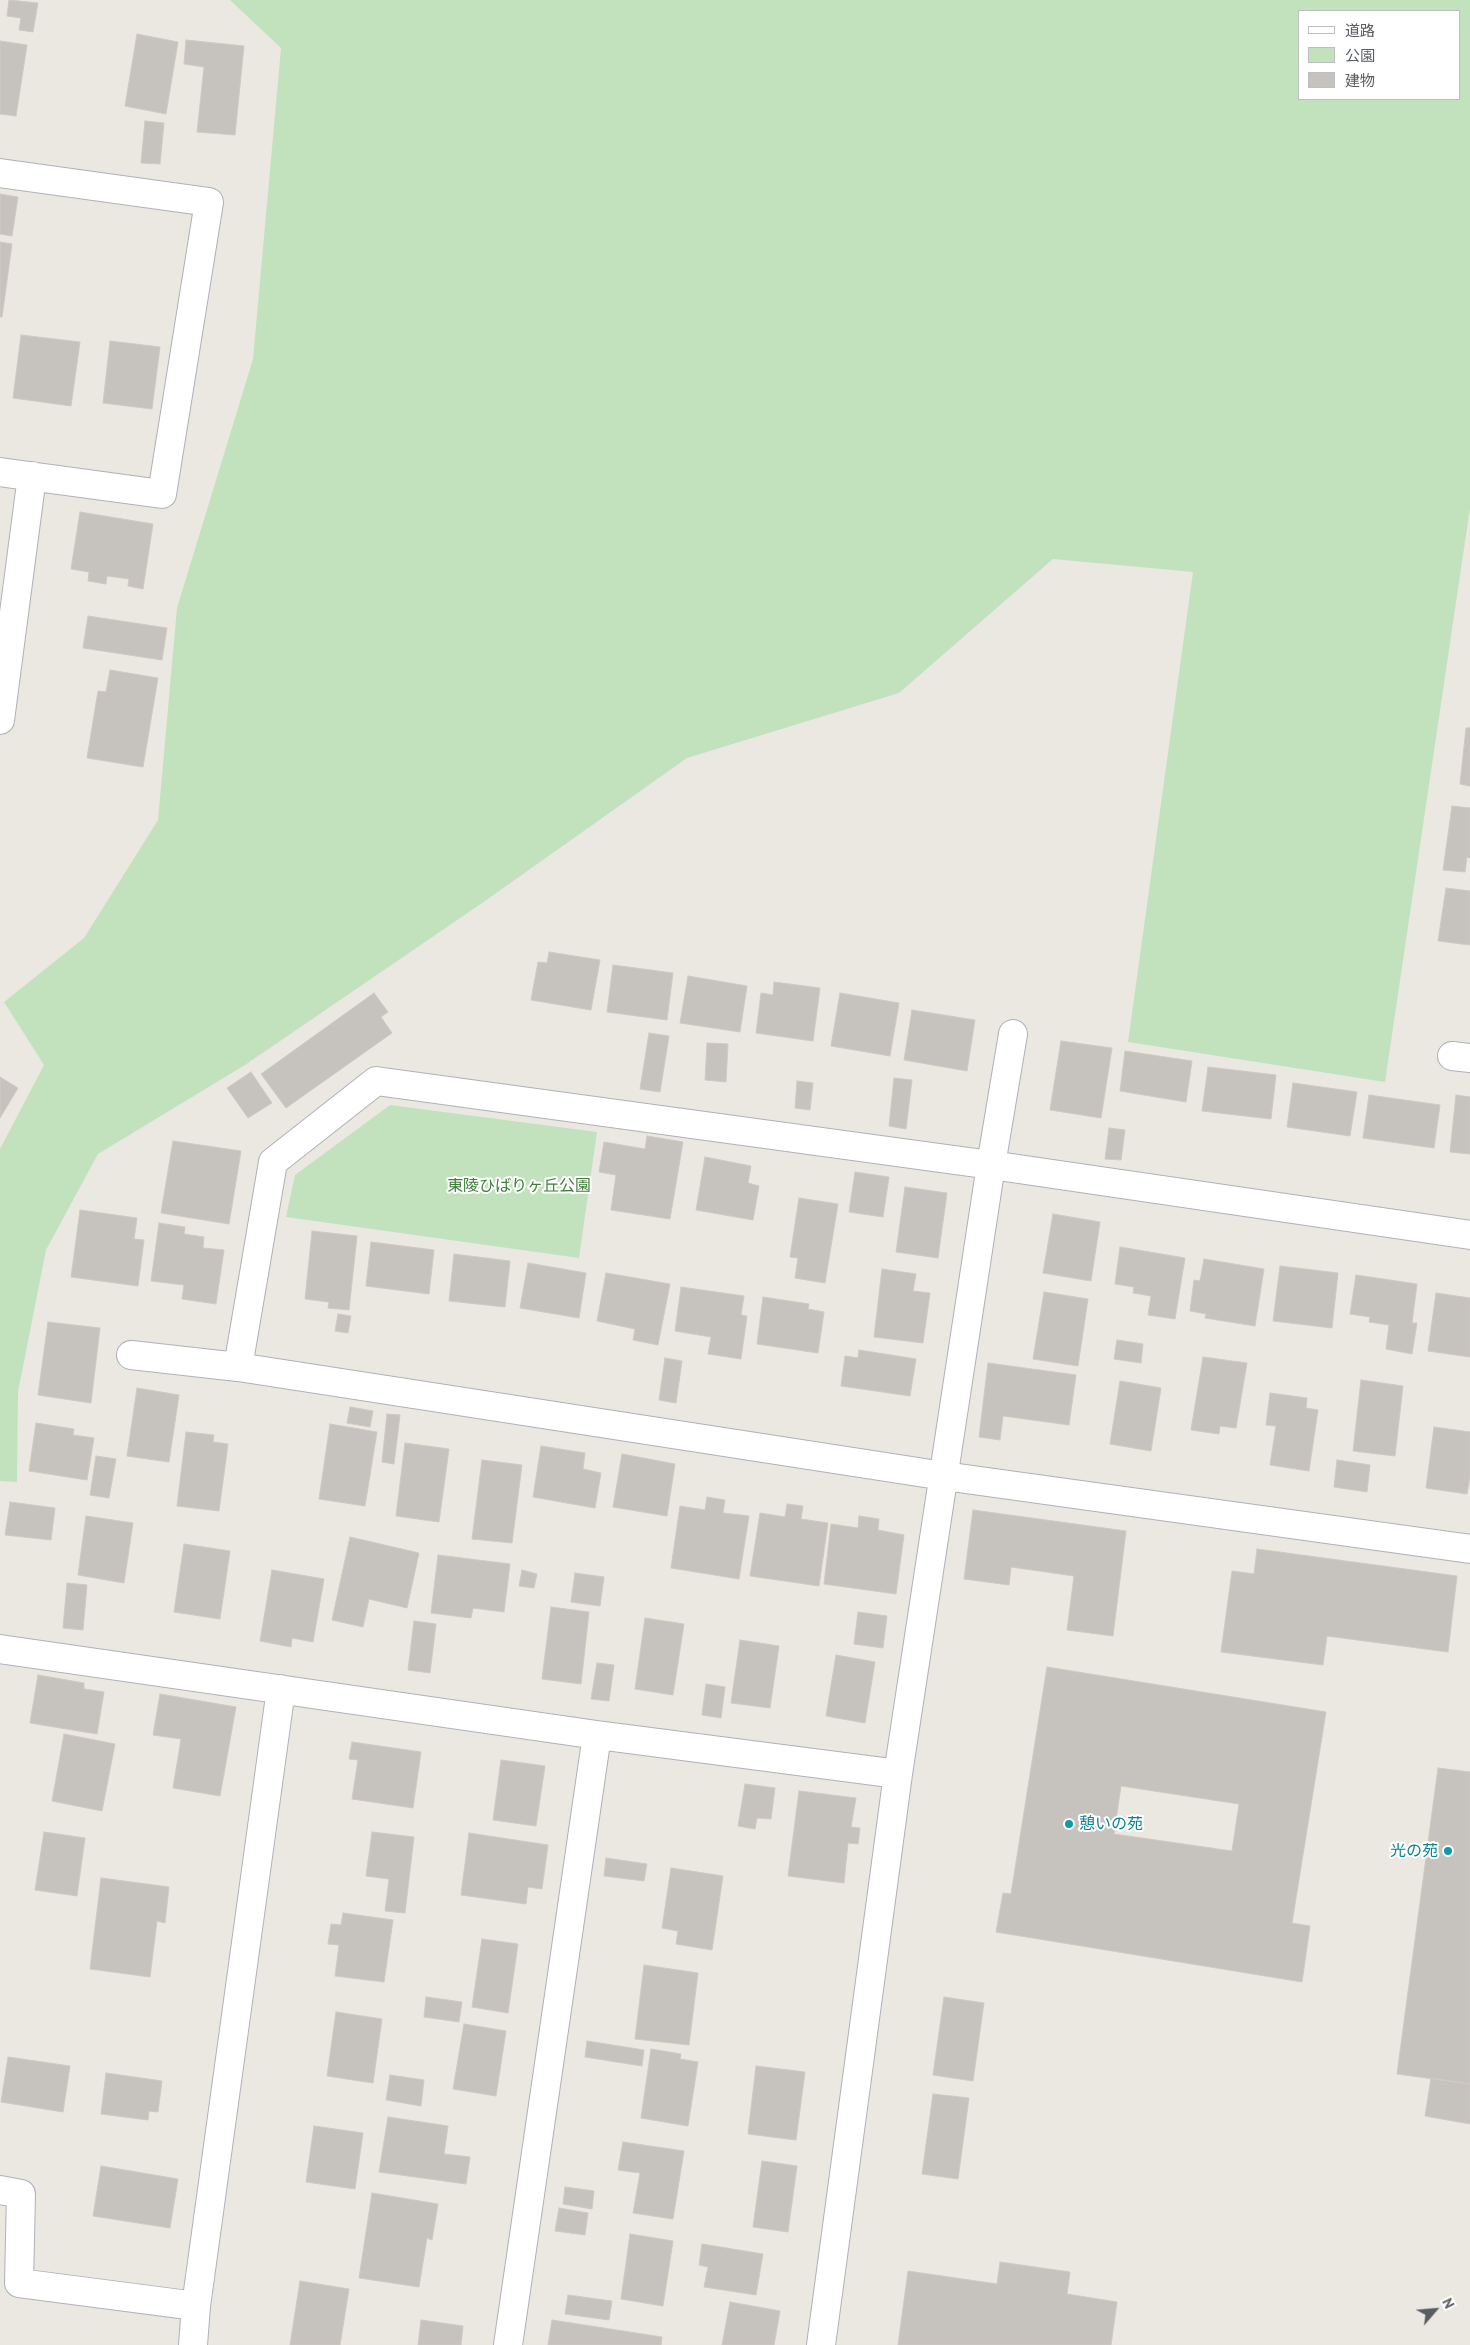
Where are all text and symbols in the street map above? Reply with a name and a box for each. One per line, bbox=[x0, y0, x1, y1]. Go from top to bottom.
legend bbox=[1298, 10, 1460, 100]
text: 道路 bbox=[1345, 21, 1375, 40]
text: 公園 bbox=[1345, 46, 1375, 65]
text: 建物 bbox=[1345, 71, 1375, 90]
park label: 東陵ひばりヶ丘公園 bbox=[447, 1176, 591, 1196]
place label: 憩いの苑 bbox=[1079, 1814, 1143, 1834]
marker: 憩いの苑 bbox=[1063, 1818, 1075, 1830]
place label: 光の苑 bbox=[1390, 1841, 1438, 1861]
marker: 光の苑 bbox=[1442, 1845, 1454, 1857]
north arrow bbox=[1410, 2285, 1460, 2335]
text: N bbox=[1438, 2295, 1458, 2311]

